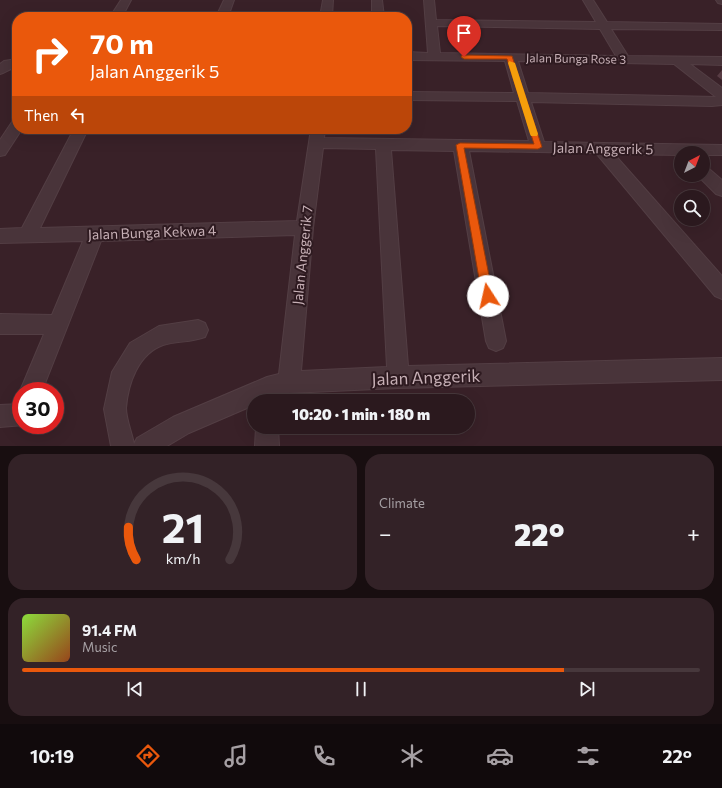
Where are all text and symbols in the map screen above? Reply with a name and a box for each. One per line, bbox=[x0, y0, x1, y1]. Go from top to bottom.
pin bbox=[447, 16, 481, 57]
icon: arrive bbox=[453, 22, 475, 44]
text: 70 m bbox=[90, 26, 154, 60]
icon: right bbox=[24, 28, 76, 80]
street label: Jalan Bunga Rose 3 bbox=[526, 50, 626, 67]
text: Jalan Anggerik 5 bbox=[90, 60, 219, 82]
icon: left bbox=[67, 104, 89, 126]
text: Then bbox=[24, 106, 59, 124]
street label: Jalan Anggerik 5 bbox=[553, 139, 653, 157]
north arrow bbox=[674, 146, 710, 182]
map controls bbox=[674, 146, 710, 226]
button: search bbox=[674, 190, 710, 226]
street label: Jalan Anggerik 7 bbox=[288, 204, 316, 306]
street label: Jalan Bunga Kekwa 4 bbox=[87, 221, 217, 243]
position arrow bbox=[467, 275, 509, 317]
street label: Jalan Anggerik bbox=[371, 365, 481, 389]
speed limit sign: 30 bbox=[12, 382, 64, 434]
text: 10:20 · 1 min · 180 m bbox=[292, 405, 430, 423]
text: Climate bbox=[379, 495, 425, 511]
text: 21 bbox=[161, 501, 204, 552]
text: 22° bbox=[514, 515, 565, 552]
text: − bbox=[379, 520, 392, 547]
text: + bbox=[687, 520, 700, 547]
text: km/h bbox=[165, 549, 200, 567]
text: 91.4 FM bbox=[82, 621, 137, 639]
text: Music bbox=[82, 639, 117, 655]
icon: previous bbox=[124, 678, 146, 700]
icon: pause bbox=[350, 678, 372, 700]
icon: next bbox=[576, 678, 598, 700]
icon: directions bbox=[134, 742, 162, 770]
icon: music bbox=[222, 742, 250, 770]
icon: phone bbox=[310, 742, 338, 770]
icon: climate bbox=[398, 742, 426, 770]
icon: car bbox=[486, 742, 514, 770]
icon: filters bbox=[574, 742, 602, 770]
text: 10:19 bbox=[30, 745, 74, 767]
text: 22° bbox=[662, 745, 692, 767]

